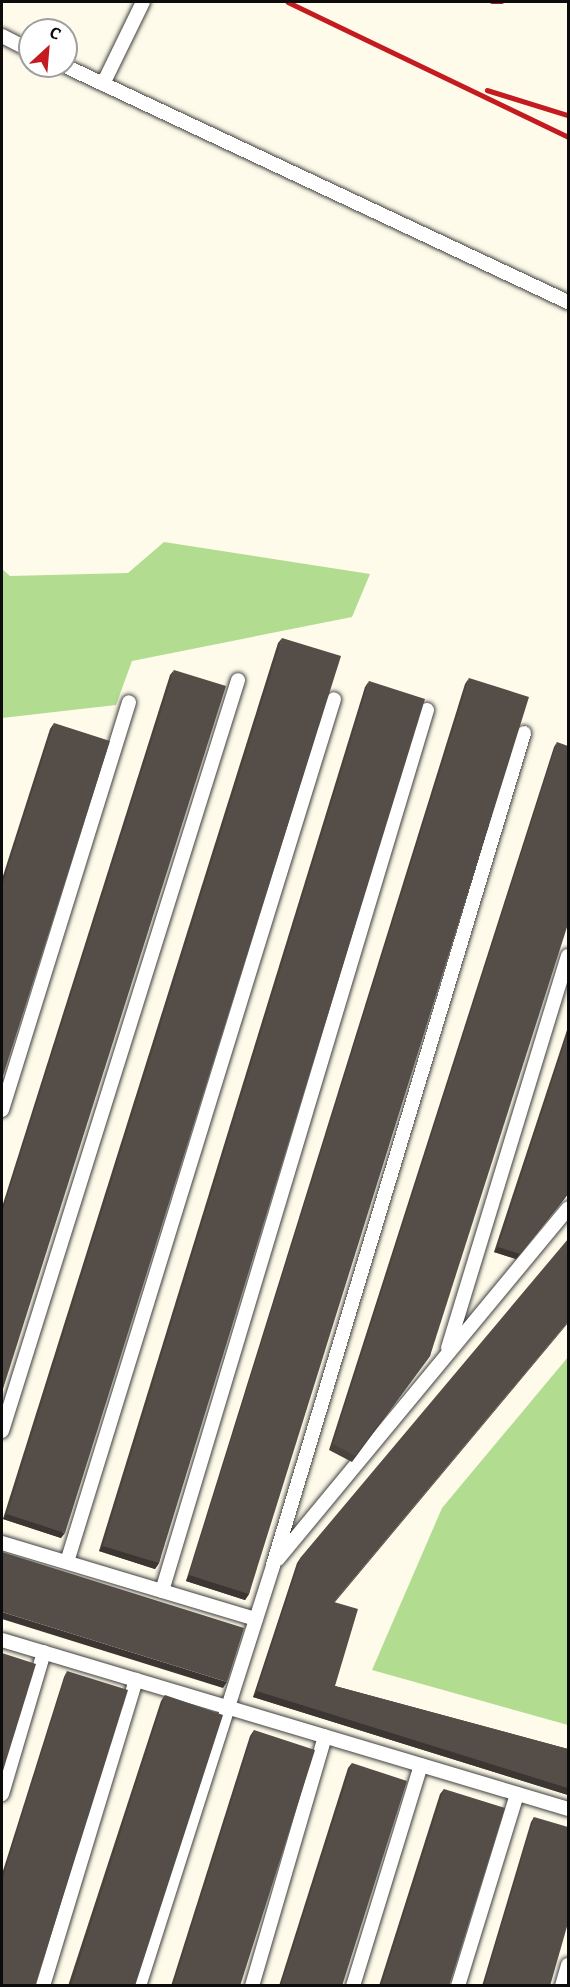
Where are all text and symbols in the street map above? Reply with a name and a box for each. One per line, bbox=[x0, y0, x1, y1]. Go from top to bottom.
north arrow bbox=[18, 18, 78, 78]
text: С bbox=[47, 22, 64, 44]

